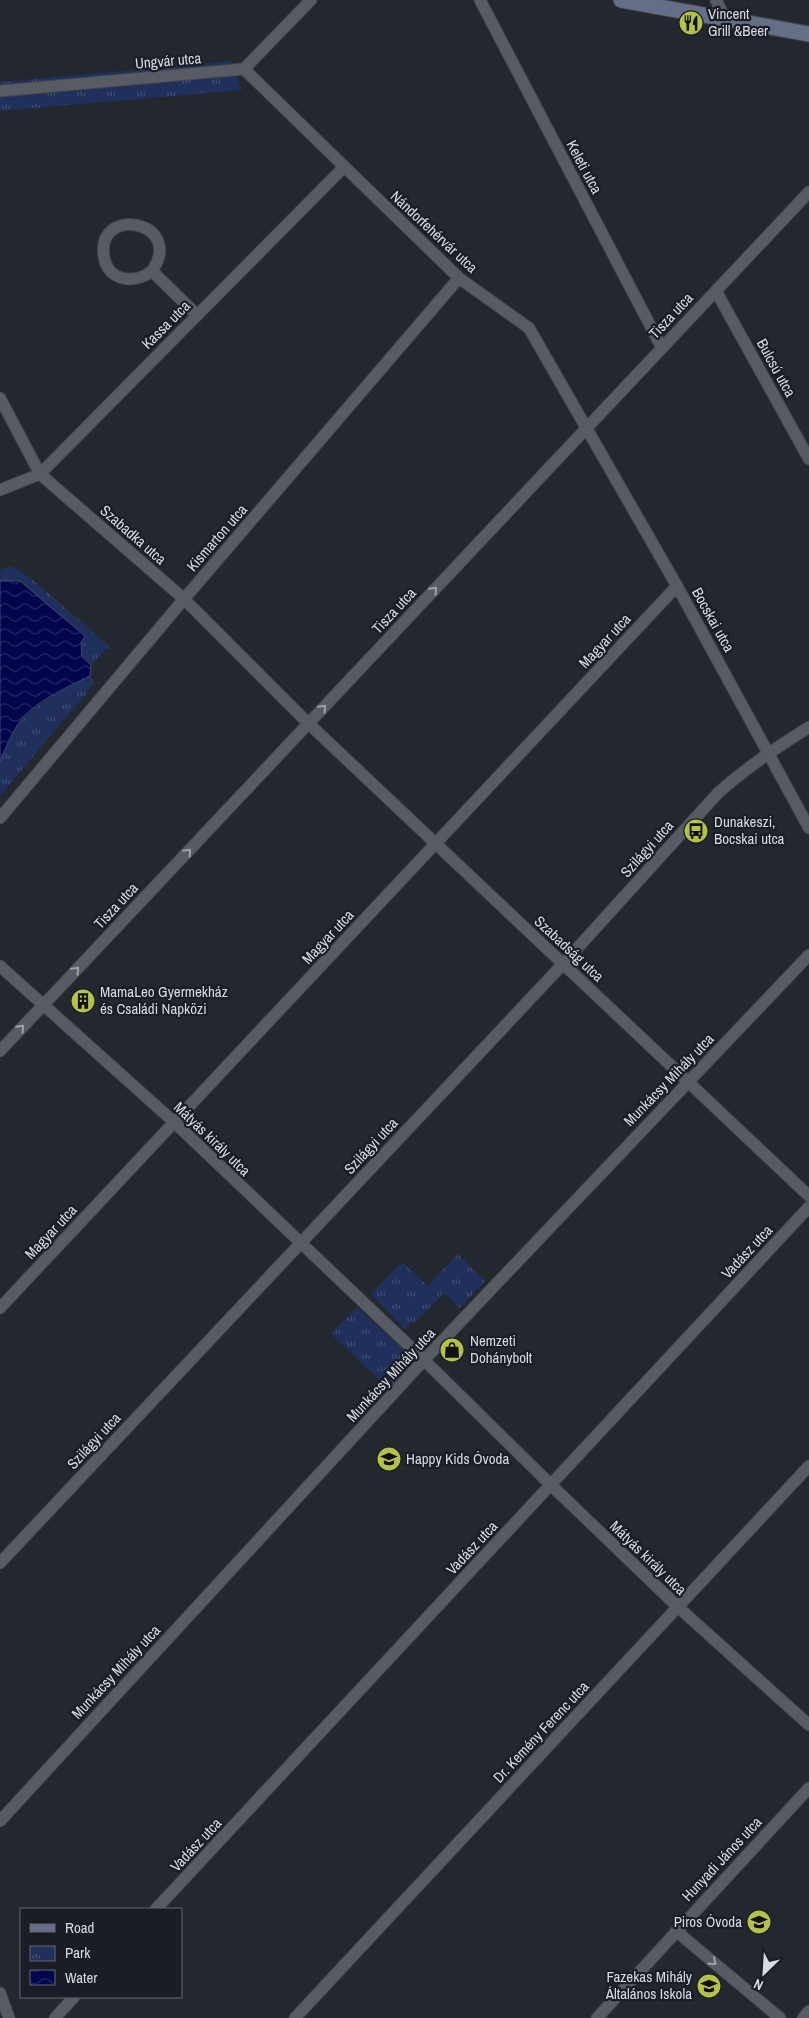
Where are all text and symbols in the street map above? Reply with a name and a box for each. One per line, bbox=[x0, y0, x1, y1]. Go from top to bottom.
place label: Vincent Grill &Beer bbox=[708, 3, 768, 41]
restaurant icon: Vincent Grill &Beer bbox=[678, 10, 704, 36]
street label: Ungvár utca bbox=[134, 47, 202, 74]
street label: Keleti utca bbox=[562, 136, 607, 197]
street label: Nándorfehérvár utca bbox=[386, 186, 483, 278]
street label: Tisza utca bbox=[644, 288, 698, 343]
street label: Kassa utca bbox=[137, 296, 195, 354]
street label: Bulcsú utca bbox=[752, 335, 801, 401]
street label: Kismarton utca bbox=[182, 499, 252, 576]
street label: Szabadka utca bbox=[96, 500, 171, 569]
street label: Tisza utca bbox=[367, 583, 421, 638]
street label: Bocskai utca bbox=[687, 584, 740, 656]
one-way arrow bbox=[428, 586, 437, 595]
street label: Magyar utca bbox=[574, 609, 635, 673]
one-way arrow bbox=[317, 704, 326, 713]
place label: Dunakeszi, Bocskai utca bbox=[714, 811, 785, 849]
street label: Szilágyi utca bbox=[615, 815, 678, 882]
bus stop icon: Dunakeszi, Bocskai utca bbox=[683, 818, 709, 844]
one-way arrow bbox=[182, 848, 191, 857]
street label: Tisza utca bbox=[89, 878, 143, 933]
street label: Magyar utca bbox=[297, 905, 358, 969]
street label: Szabadság utca bbox=[530, 911, 609, 987]
one-way arrow bbox=[70, 967, 79, 976]
place label: MamaLeo Gyermekház és Családi Napközi bbox=[100, 981, 228, 1019]
building icon: MamaLeo Gyermekház és Családi Napközi bbox=[70, 988, 96, 1014]
one-way arrow bbox=[15, 1025, 24, 1034]
street label: Munkácsy Mihály utca bbox=[619, 1028, 719, 1131]
street label: Mátyás király utca bbox=[169, 1097, 255, 1181]
street label: Szilágyi utca bbox=[339, 1113, 402, 1179]
street label: Magyar utca bbox=[20, 1200, 81, 1264]
street label: Vadász utca bbox=[716, 1220, 777, 1283]
street label: Munkácsy Mihály utca bbox=[341, 1323, 440, 1426]
place label: Nemzeti Dohánybolt bbox=[470, 1330, 533, 1368]
shop icon: Nemzeti Dohánybolt bbox=[439, 1337, 465, 1363]
street label: Szilágyi utca bbox=[62, 1408, 125, 1474]
school or university icon: Happy Kids Óvoda bbox=[376, 1446, 402, 1472]
place label: Happy Kids Óvoda bbox=[406, 1448, 509, 1469]
street label: Vadász utca bbox=[441, 1516, 502, 1579]
street label: Mátyás király utca bbox=[605, 1516, 691, 1600]
street label: Munkácsy Mihály utca bbox=[66, 1620, 165, 1723]
street label: Dr. Kemény Ferenc utca bbox=[488, 1676, 593, 1787]
street label: Hunyadi János utca bbox=[677, 1812, 766, 1906]
street label: Vadász utca bbox=[165, 1813, 226, 1876]
legend bbox=[20, 1908, 182, 1998]
school or university icon: Piros Óvoda bbox=[746, 1909, 772, 1935]
place label: Piros Óvoda bbox=[674, 1911, 742, 1932]
text: Road bbox=[65, 1917, 94, 1938]
text: Park bbox=[65, 1942, 91, 1963]
north arrow bbox=[739, 1948, 789, 1998]
one-way arrow bbox=[708, 1957, 717, 1966]
place label: Fazekas Mihály Általános Iskola bbox=[605, 1966, 693, 2004]
text: Water bbox=[65, 1967, 97, 1988]
school or university icon: Fazekas Mihály Általános Iskola bbox=[696, 1973, 722, 1999]
text: N bbox=[751, 1975, 766, 1995]

